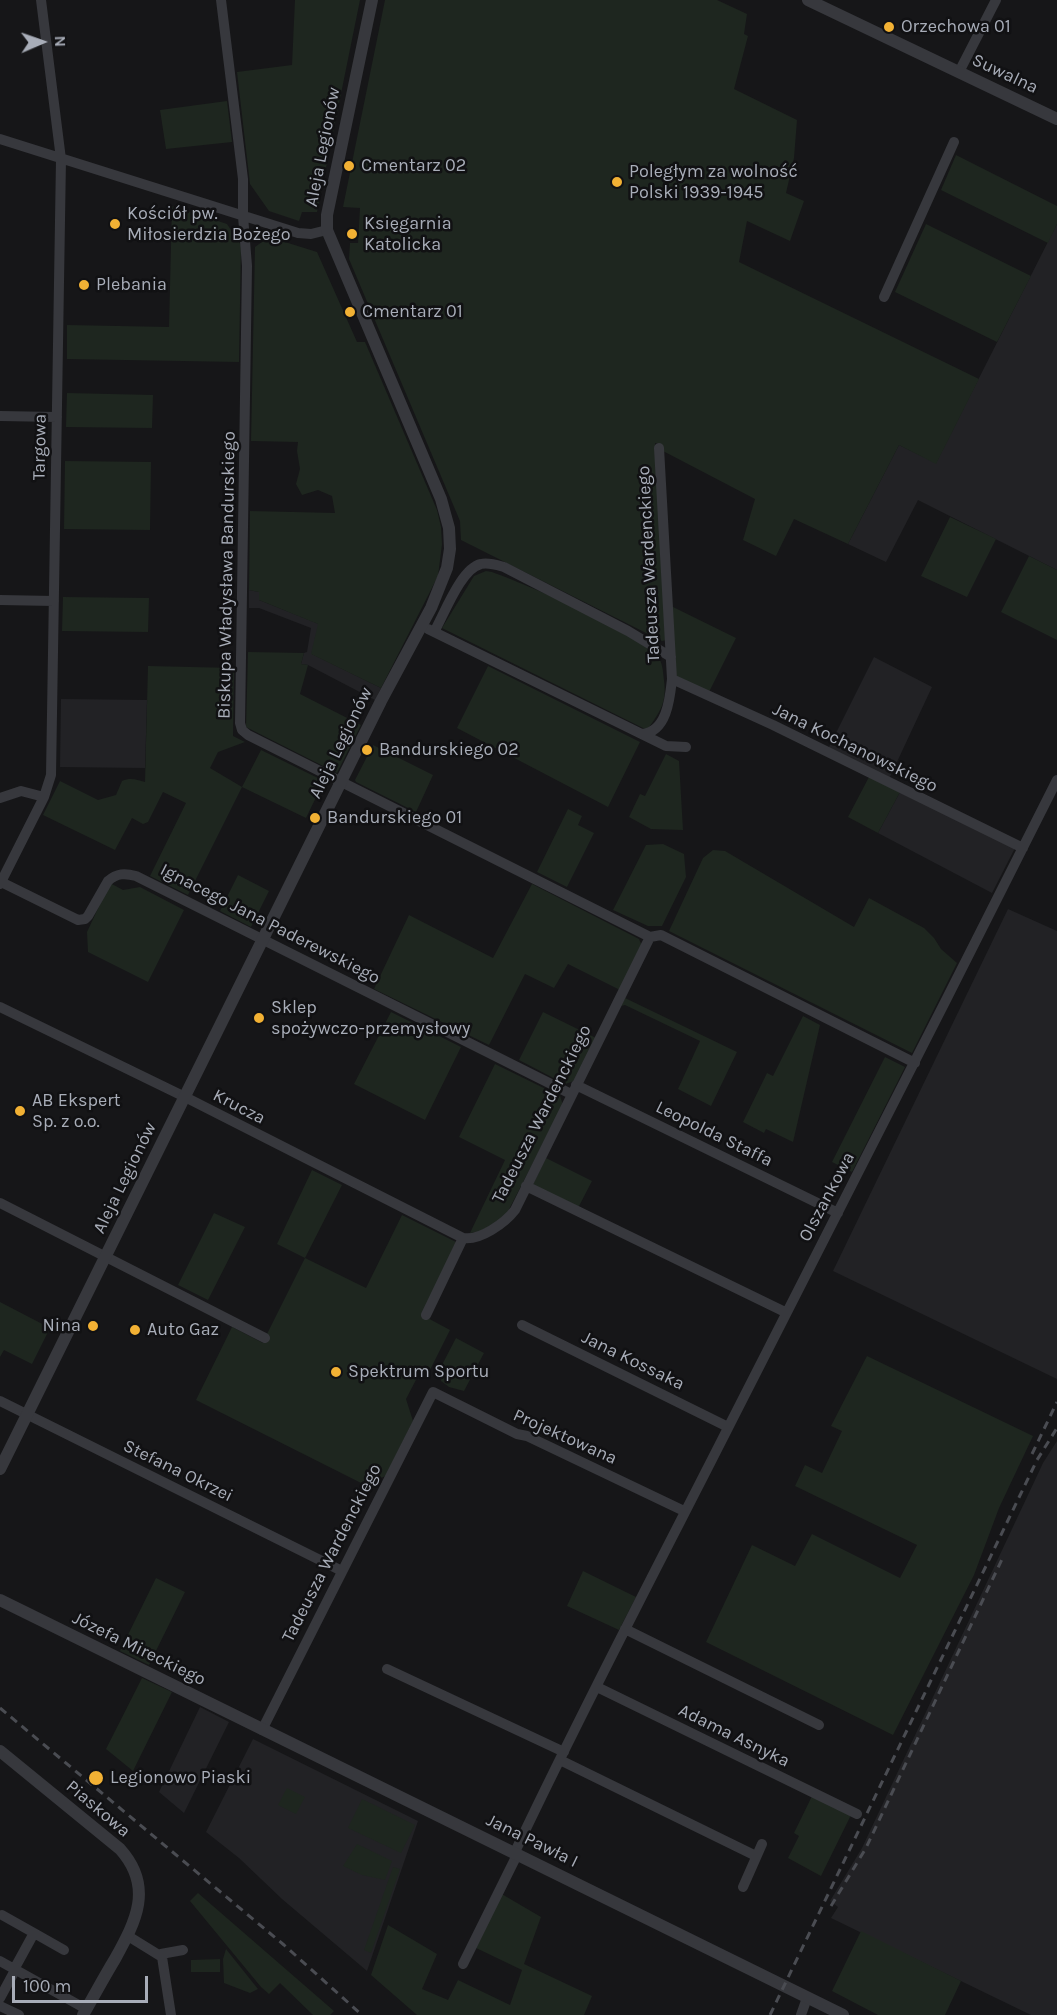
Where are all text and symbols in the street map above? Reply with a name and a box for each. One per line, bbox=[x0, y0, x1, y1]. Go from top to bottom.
north arrow bbox=[12, 12, 72, 72]
place label: Orzechowa 01 bbox=[901, 16, 1011, 38]
marker: Orzechowa 01 bbox=[882, 20, 896, 34]
text: N bbox=[51, 35, 70, 47]
street label: Suwalna bbox=[968, 49, 1042, 99]
street label: Aleja Legionów bbox=[301, 85, 345, 209]
place label: Cmentarz 02 bbox=[361, 155, 466, 177]
marker: Cmentarz 02 bbox=[342, 159, 356, 173]
place label: Poległym za wolność Polski 1939-1945 bbox=[629, 161, 798, 204]
marker: Poległym za wolność Polski 1939-1945 bbox=[610, 175, 624, 189]
place label: Kościół pw. Miłosierdzia Bożego bbox=[127, 203, 291, 246]
place label: Księgarnia Katolicka bbox=[364, 213, 452, 256]
marker: Kościół pw. Miłosierdzia Bożego bbox=[108, 217, 122, 231]
marker: Księgarnia Katolicka bbox=[345, 227, 359, 241]
place label: Plebania bbox=[96, 274, 167, 296]
marker: Plebania bbox=[77, 278, 91, 292]
place label: Cmentarz 01 bbox=[362, 301, 463, 323]
marker: Cmentarz 01 bbox=[343, 305, 357, 319]
street label: Targowa bbox=[29, 414, 51, 480]
street label: Biskupa Władysława Bandurskiego bbox=[214, 431, 240, 719]
street label: Tadeusza Wardenckiego bbox=[633, 465, 665, 663]
street label: Aleja Legionów bbox=[305, 684, 377, 802]
street label: Jana Kochanowskiego bbox=[769, 699, 941, 797]
place label: Bandurskiego 02 bbox=[379, 739, 519, 761]
marker: Bandurskiego 02 bbox=[360, 743, 374, 757]
place label: Bandurskiego 01 bbox=[327, 807, 462, 829]
marker: Bandurskiego 01 bbox=[308, 811, 322, 825]
street label: Ignacego Jana Paderewskiego bbox=[156, 859, 384, 989]
place label: Sklep spożywczo-przemysłowy bbox=[271, 997, 470, 1040]
marker: Sklep spożywczo-przemysłowy bbox=[252, 1011, 266, 1025]
street label: Tadeusza Wardenckiego bbox=[488, 1021, 596, 1207]
street label: Krucza bbox=[209, 1085, 269, 1129]
place label: AB Ekspert Sp. z o.o. bbox=[32, 1090, 121, 1132]
street label: Leopolda Staffa bbox=[652, 1096, 776, 1172]
marker: AB Ekspert Sp. z o.o. bbox=[13, 1104, 27, 1118]
street label: Aleja Legionów bbox=[89, 1119, 161, 1237]
street label: Olszankowa bbox=[794, 1149, 860, 1245]
place label: Nina bbox=[43, 1315, 81, 1337]
marker: Nina bbox=[86, 1319, 100, 1333]
place label: Auto Gaz bbox=[147, 1319, 219, 1341]
marker: Auto Gaz bbox=[128, 1323, 142, 1337]
street label: Jana Kossaka bbox=[578, 1327, 688, 1395]
place label: Spektrum Sportu bbox=[348, 1361, 489, 1383]
marker: Spektrum Sportu bbox=[329, 1365, 343, 1379]
street label: Projektowana bbox=[510, 1404, 620, 1470]
street label: Stefana Okrzei bbox=[120, 1435, 236, 1507]
street label: Tadeusza Wardenckiego bbox=[278, 1460, 386, 1646]
street label: Józefa Mireckiego bbox=[69, 1607, 209, 1691]
street label: Adama Asnyka bbox=[675, 1700, 793, 1772]
place label: Legionowo Piaski bbox=[110, 1767, 251, 1789]
marker: Legionowo Piaski bbox=[87, 1769, 105, 1787]
street label: Piaskowa bbox=[61, 1776, 135, 1842]
street label: Jana Pawła I bbox=[483, 1810, 581, 1872]
scale bar bbox=[15, 1964, 152, 2002]
text: 100 m bbox=[23, 1975, 71, 1997]

